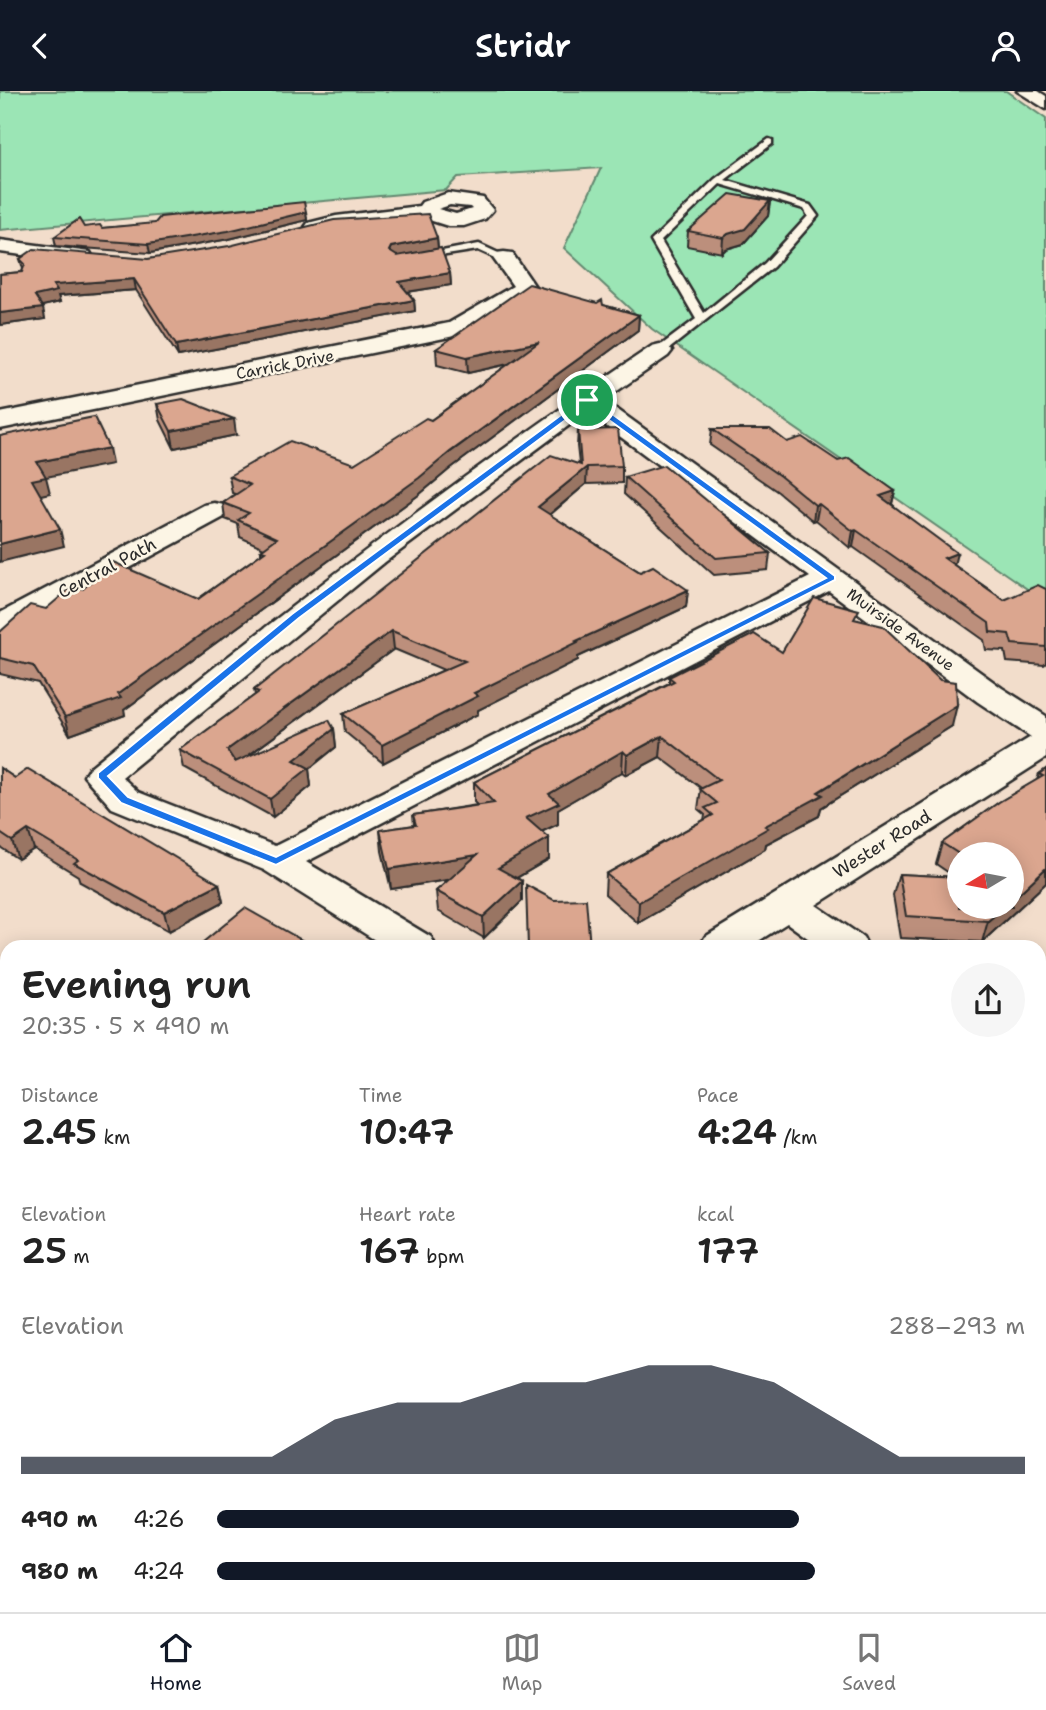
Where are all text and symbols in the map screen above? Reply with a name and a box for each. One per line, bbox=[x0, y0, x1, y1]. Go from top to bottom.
text: Stridr bbox=[475, 24, 571, 67]
icon: back bbox=[21, 27, 59, 65]
icon: person bbox=[987, 27, 1025, 65]
street label: Carrick Drive bbox=[234, 345, 336, 384]
pin bbox=[557, 370, 617, 430]
icon: arrive bbox=[568, 381, 606, 419]
street label: Central Path bbox=[53, 532, 161, 604]
street label: Muirside Avenue bbox=[843, 583, 959, 676]
street label: Wester Road bbox=[828, 804, 936, 884]
north arrow bbox=[947, 842, 1024, 919]
map controls bbox=[947, 842, 1024, 919]
text: Evening run bbox=[21, 959, 251, 1010]
button: share bbox=[951, 963, 1025, 1037]
text: 20:35 · 5 × 490 m bbox=[21, 1011, 229, 1041]
text: Distance bbox=[21, 1083, 99, 1108]
text: Time bbox=[359, 1083, 403, 1108]
text: Pace bbox=[697, 1083, 739, 1108]
text: 2.45 bbox=[21, 1108, 97, 1155]
text: 10:47 bbox=[359, 1108, 454, 1155]
text: 4:24 bbox=[697, 1108, 777, 1155]
text: km bbox=[97, 1125, 130, 1150]
text: /km bbox=[777, 1125, 817, 1150]
text: Elevation bbox=[21, 1202, 106, 1227]
text: Heart rate bbox=[359, 1202, 456, 1227]
text: kcal bbox=[697, 1202, 734, 1227]
text: 25 bbox=[21, 1227, 67, 1274]
text: 167 bbox=[359, 1227, 420, 1274]
text: 177 bbox=[697, 1227, 759, 1274]
text: m bbox=[67, 1244, 90, 1269]
text: bpm bbox=[420, 1244, 464, 1269]
text: Elevation bbox=[21, 1311, 124, 1341]
text: 288–293 m bbox=[888, 1311, 1025, 1341]
text: 490 m bbox=[21, 1504, 97, 1534]
text: 4:26 bbox=[133, 1504, 184, 1534]
text: 980 m bbox=[21, 1556, 98, 1586]
text: 4:24 bbox=[133, 1556, 184, 1586]
tab: Home bbox=[150, 1629, 202, 1696]
tab: Map bbox=[502, 1629, 542, 1696]
tab: Saved bbox=[842, 1629, 896, 1696]

